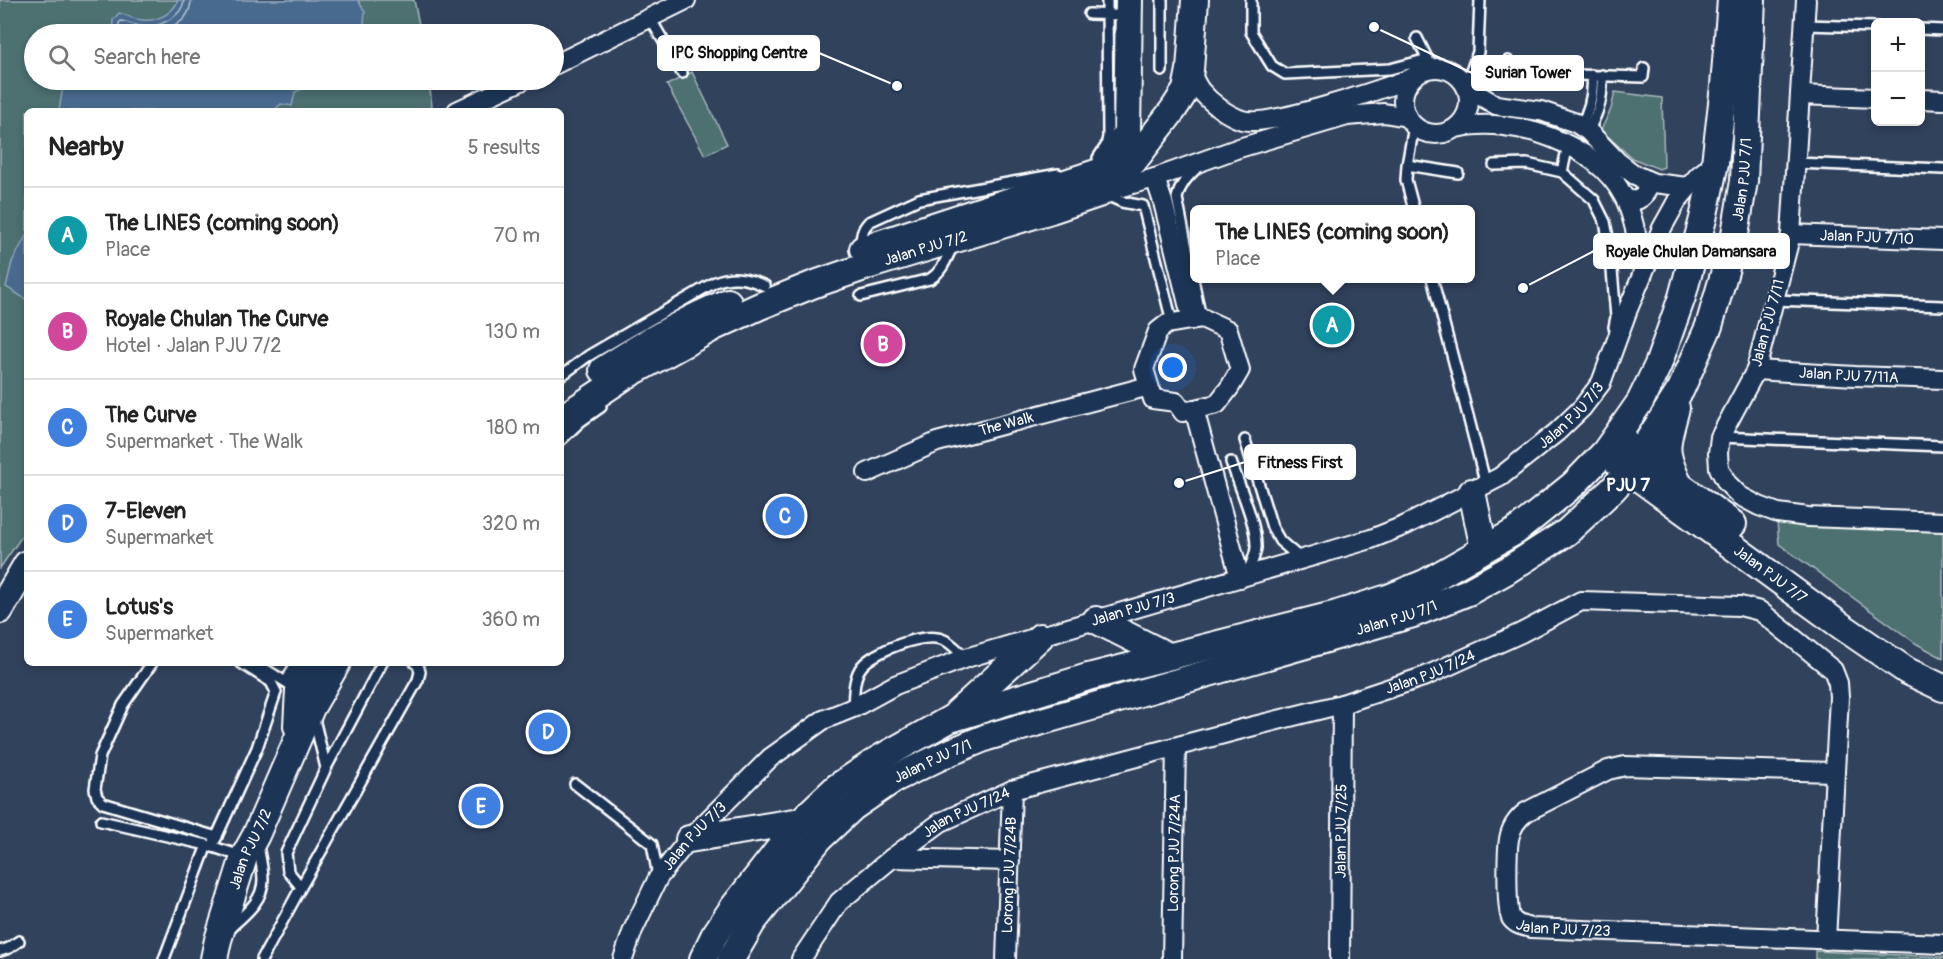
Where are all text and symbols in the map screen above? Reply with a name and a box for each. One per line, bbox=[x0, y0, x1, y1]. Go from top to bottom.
map controls bbox=[1871, 18, 1925, 126]
button: + bbox=[1871, 18, 1925, 72]
search box bbox=[24, 24, 564, 90]
callout: IPC Shopping Centre bbox=[658, 36, 819, 70]
icon: search bbox=[45, 41, 78, 74]
text: Search here bbox=[93, 43, 200, 71]
text: IPC Shopping Centre bbox=[671, 43, 808, 63]
callout: Surian Tower bbox=[1472, 56, 1583, 90]
text: Surian Tower bbox=[1485, 63, 1571, 83]
button: − bbox=[1871, 72, 1925, 126]
text: Nearby bbox=[48, 131, 124, 163]
text: 5 results bbox=[468, 135, 540, 160]
street label: Jalan PJU 7/1 bbox=[1728, 137, 1755, 222]
popup bbox=[1190, 205, 1475, 283]
text: The LINES (coming soon) bbox=[105, 209, 340, 237]
text: The LINES (coming soon) bbox=[1215, 218, 1450, 246]
text: A bbox=[61, 223, 74, 248]
text: 70 m bbox=[494, 223, 540, 248]
street label: Jalan PJU 7/10 bbox=[1820, 226, 1914, 248]
street label: Jalan PJU 7/2 bbox=[881, 227, 970, 270]
callout: Royale Chulan Damansara bbox=[1594, 234, 1789, 268]
text: Place bbox=[105, 237, 150, 262]
text: Royale Chulan Damansara bbox=[1605, 242, 1777, 262]
text: Place bbox=[1215, 246, 1260, 271]
street label: Jalan PJU 7/11 bbox=[1747, 277, 1789, 369]
pin: A bbox=[1312, 302, 1352, 348]
text: Royale Chulan The Curve bbox=[105, 305, 328, 333]
text: B bbox=[62, 319, 73, 344]
text: 130 m bbox=[485, 319, 540, 344]
pin: B bbox=[864, 322, 902, 366]
text: Hotel · Jalan PJU 7/2 bbox=[105, 333, 281, 358]
your location bbox=[1158, 353, 1187, 382]
street label: Jalan PJU 7/11A bbox=[1799, 363, 1899, 387]
street label: Jalan PJU 7/3 bbox=[1534, 378, 1608, 453]
text: The Curve bbox=[105, 401, 196, 429]
street label: The Walk bbox=[977, 407, 1036, 440]
text: C bbox=[61, 415, 74, 440]
text: 180 m bbox=[486, 415, 540, 440]
text: Supermarket · The Walk bbox=[105, 429, 303, 454]
callout: Fitness First bbox=[1245, 445, 1355, 479]
text: Fitness First bbox=[1257, 453, 1343, 473]
district label: PJU 7 bbox=[1606, 474, 1650, 497]
pin: C bbox=[766, 494, 804, 538]
text: 7-Eleven bbox=[105, 497, 186, 525]
text: D bbox=[61, 511, 74, 536]
text: 320 m bbox=[482, 511, 540, 536]
text: Supermarket bbox=[105, 525, 214, 550]
street label: Jalan PJU 7/7 bbox=[1730, 541, 1811, 607]
street label: Jalan PJU 7/3 bbox=[1089, 588, 1177, 630]
text: Lotus's bbox=[105, 593, 173, 621]
street label: Jalan PJU 7/1 bbox=[1354, 596, 1440, 639]
text: E bbox=[62, 607, 73, 632]
text: 360 m bbox=[481, 607, 540, 632]
text: Supermarket bbox=[105, 621, 214, 646]
street label: Jalan PJU 7/24 bbox=[1383, 645, 1478, 698]
pin: D bbox=[528, 710, 568, 754]
street label: Jalan PJU 7/1 bbox=[890, 735, 974, 787]
street label: Jalan PJU 7/24 bbox=[919, 783, 1013, 842]
pin: E bbox=[462, 784, 500, 828]
street label: Jalan PJU 7/25 bbox=[1331, 784, 1351, 878]
street label: Lorong PJU 7/24A bbox=[1163, 794, 1185, 912]
street label: Jalan PJU 7/3 bbox=[658, 798, 730, 874]
street label: Jalan PJU 7/2 bbox=[225, 806, 276, 892]
street label: Lorong PJU 7/24B bbox=[997, 817, 1021, 934]
street label: Jalan PJU 7/23 bbox=[1513, 915, 1611, 941]

